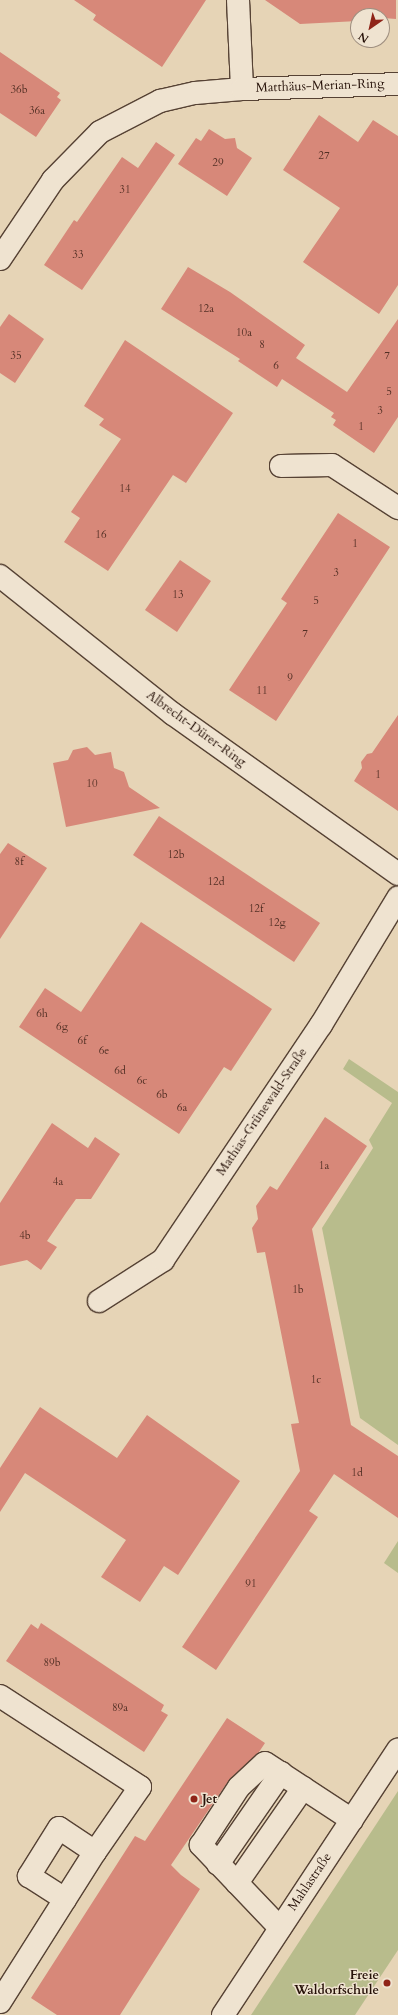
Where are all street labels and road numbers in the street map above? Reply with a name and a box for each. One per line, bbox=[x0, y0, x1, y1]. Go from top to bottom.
street label: Matthäus-Merian-Ring bbox=[255, 76, 385, 96]
street label: Albrecht-Dürer-Ring bbox=[143, 688, 249, 770]
street label: Mathias-Grünewald-Straße bbox=[213, 1045, 311, 1179]
street label: Mahlastraße bbox=[285, 1850, 335, 1914]

